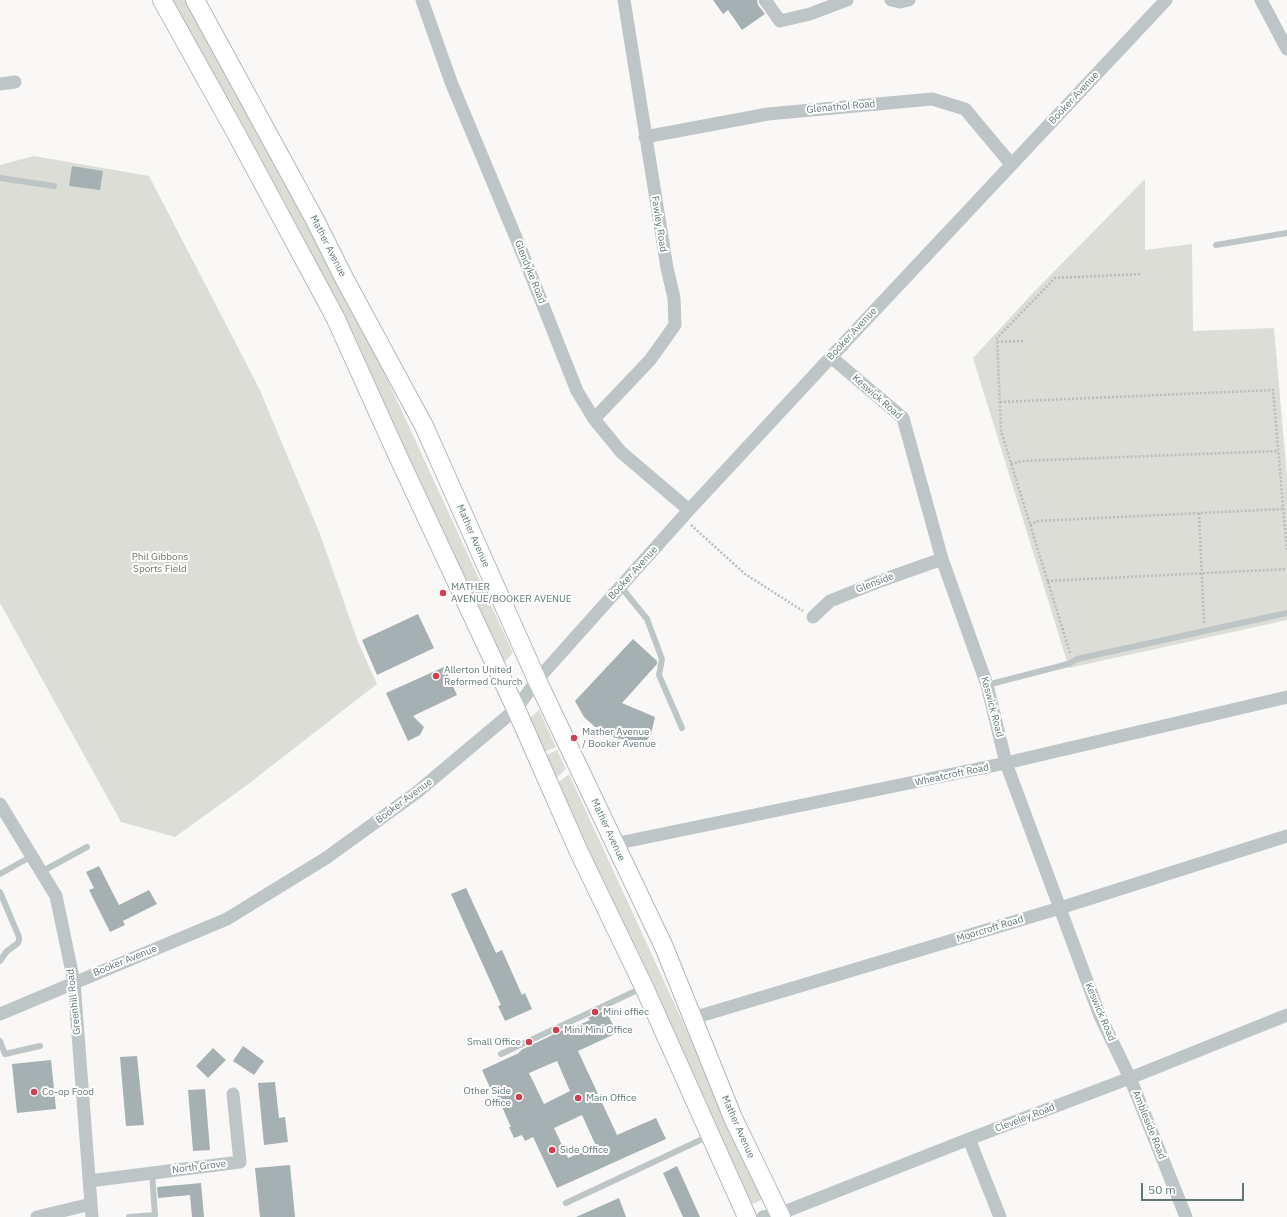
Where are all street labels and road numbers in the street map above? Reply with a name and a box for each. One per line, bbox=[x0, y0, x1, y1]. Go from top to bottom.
street label: Booker Avenue bbox=[1047, 69, 1101, 127]
street label: Glenathol Road bbox=[806, 98, 876, 116]
street label: Fawley Road bbox=[649, 195, 669, 253]
street label: Mather Avenue bbox=[307, 213, 349, 279]
street label: Glendyke Road bbox=[512, 238, 548, 306]
street label: Booker Avenue bbox=[825, 305, 879, 363]
street label: Keswick Road bbox=[850, 372, 904, 422]
street label: Mather Avenue bbox=[454, 503, 492, 569]
street label: Booker Avenue bbox=[606, 544, 660, 602]
street label: Glenside bbox=[854, 570, 896, 596]
street label: Keswick Road bbox=[978, 675, 1006, 739]
street label: Wheatcroft Road bbox=[914, 761, 990, 789]
street label: Booker Avenue bbox=[373, 776, 435, 826]
street label: Mather Avenue bbox=[588, 797, 628, 863]
street label: Moorcroft Road bbox=[955, 913, 1025, 945]
street label: Booker Avenue bbox=[91, 943, 159, 979]
street label: Greenhill Road bbox=[65, 968, 83, 1036]
street label: Keswick Road bbox=[1082, 981, 1118, 1043]
street label: Ambleside Road bbox=[1130, 1089, 1168, 1161]
street label: Mather Avenue bbox=[719, 1094, 757, 1160]
street label: Cleveley Road bbox=[993, 1101, 1057, 1135]
street label: North Grove bbox=[171, 1158, 227, 1176]

